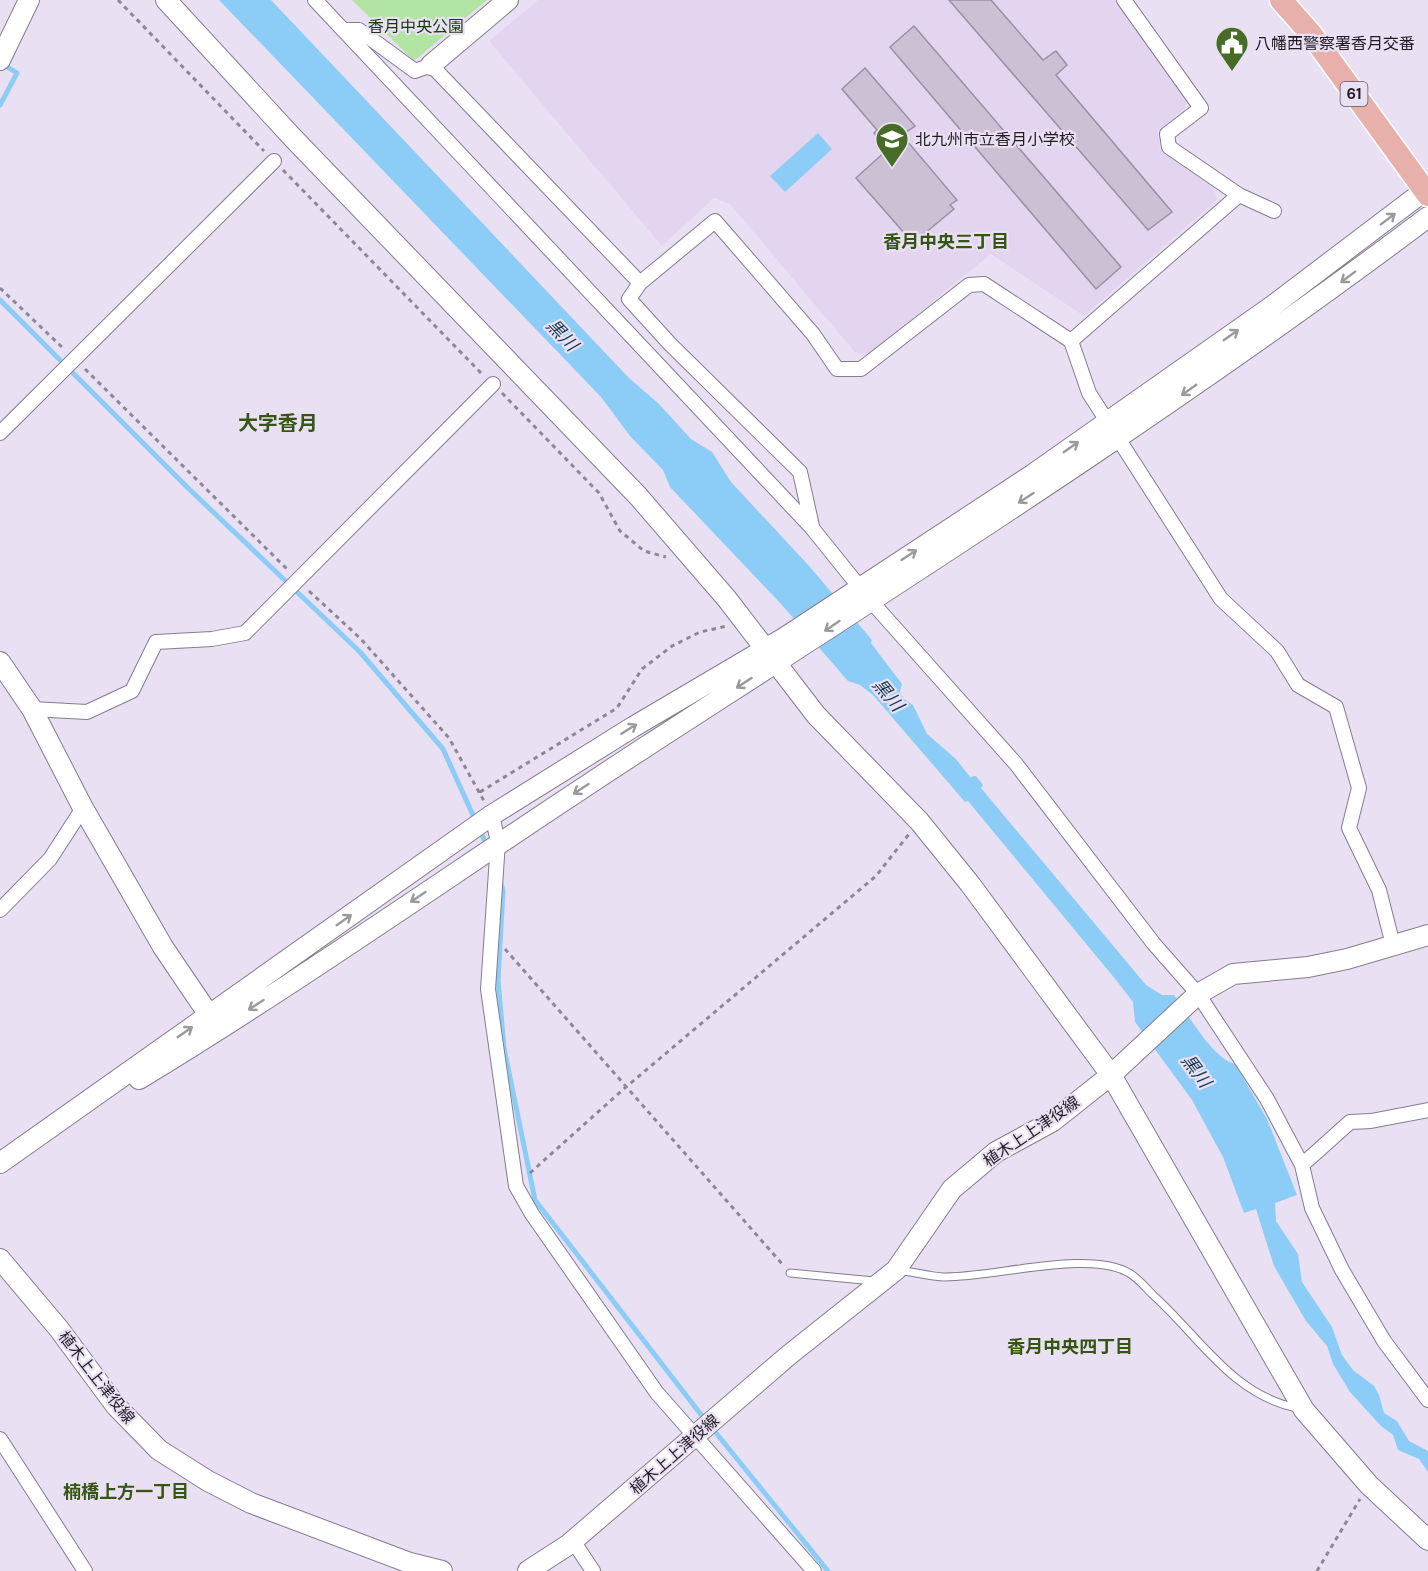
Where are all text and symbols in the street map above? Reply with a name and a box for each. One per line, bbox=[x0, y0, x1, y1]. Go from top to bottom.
park label: 香月中央公園 bbox=[368, 16, 464, 37]
public building icon: 八幡西警察署香月交番 bbox=[1214, 25, 1250, 72]
place label: 八幡西警察署香月交番 bbox=[1255, 33, 1415, 54]
road number: 61 bbox=[1340, 82, 1368, 106]
school or university icon: 北九州市立香月小学校 bbox=[874, 121, 910, 168]
place label: 北九州市立香月小学校 bbox=[915, 129, 1075, 150]
one-way arrow bbox=[1379, 213, 1395, 226]
district label: 香月中央三丁目 bbox=[883, 230, 1009, 254]
one-way arrow bbox=[1340, 271, 1356, 284]
water label: 黒川 bbox=[541, 314, 585, 358]
one-way arrow bbox=[1222, 329, 1239, 341]
one-way arrow bbox=[1181, 384, 1197, 396]
district label: 大字香月 bbox=[238, 410, 318, 436]
one-way arrow bbox=[1063, 441, 1079, 453]
one-way arrow bbox=[1018, 492, 1035, 504]
one-way arrow bbox=[900, 549, 917, 561]
one-way arrow bbox=[824, 620, 841, 632]
water label: 黒川 bbox=[867, 673, 910, 718]
one-way arrow bbox=[736, 678, 753, 690]
one-way arrow bbox=[620, 723, 637, 736]
one-way arrow bbox=[573, 783, 589, 795]
one-way arrow bbox=[410, 891, 427, 903]
one-way arrow bbox=[336, 913, 352, 926]
one-way arrow bbox=[248, 999, 264, 1011]
one-way arrow bbox=[176, 1026, 192, 1038]
water label: 黒川 bbox=[1176, 1049, 1218, 1094]
street label: 植木上上津役線 bbox=[979, 1091, 1084, 1171]
street label: 植木上上津役線 bbox=[54, 1327, 139, 1428]
district label: 香月中央四丁目 bbox=[1007, 1335, 1133, 1359]
street label: 植木上上津役線 bbox=[625, 1410, 723, 1499]
district label: 楠橋上方一丁目 bbox=[63, 1480, 189, 1504]

